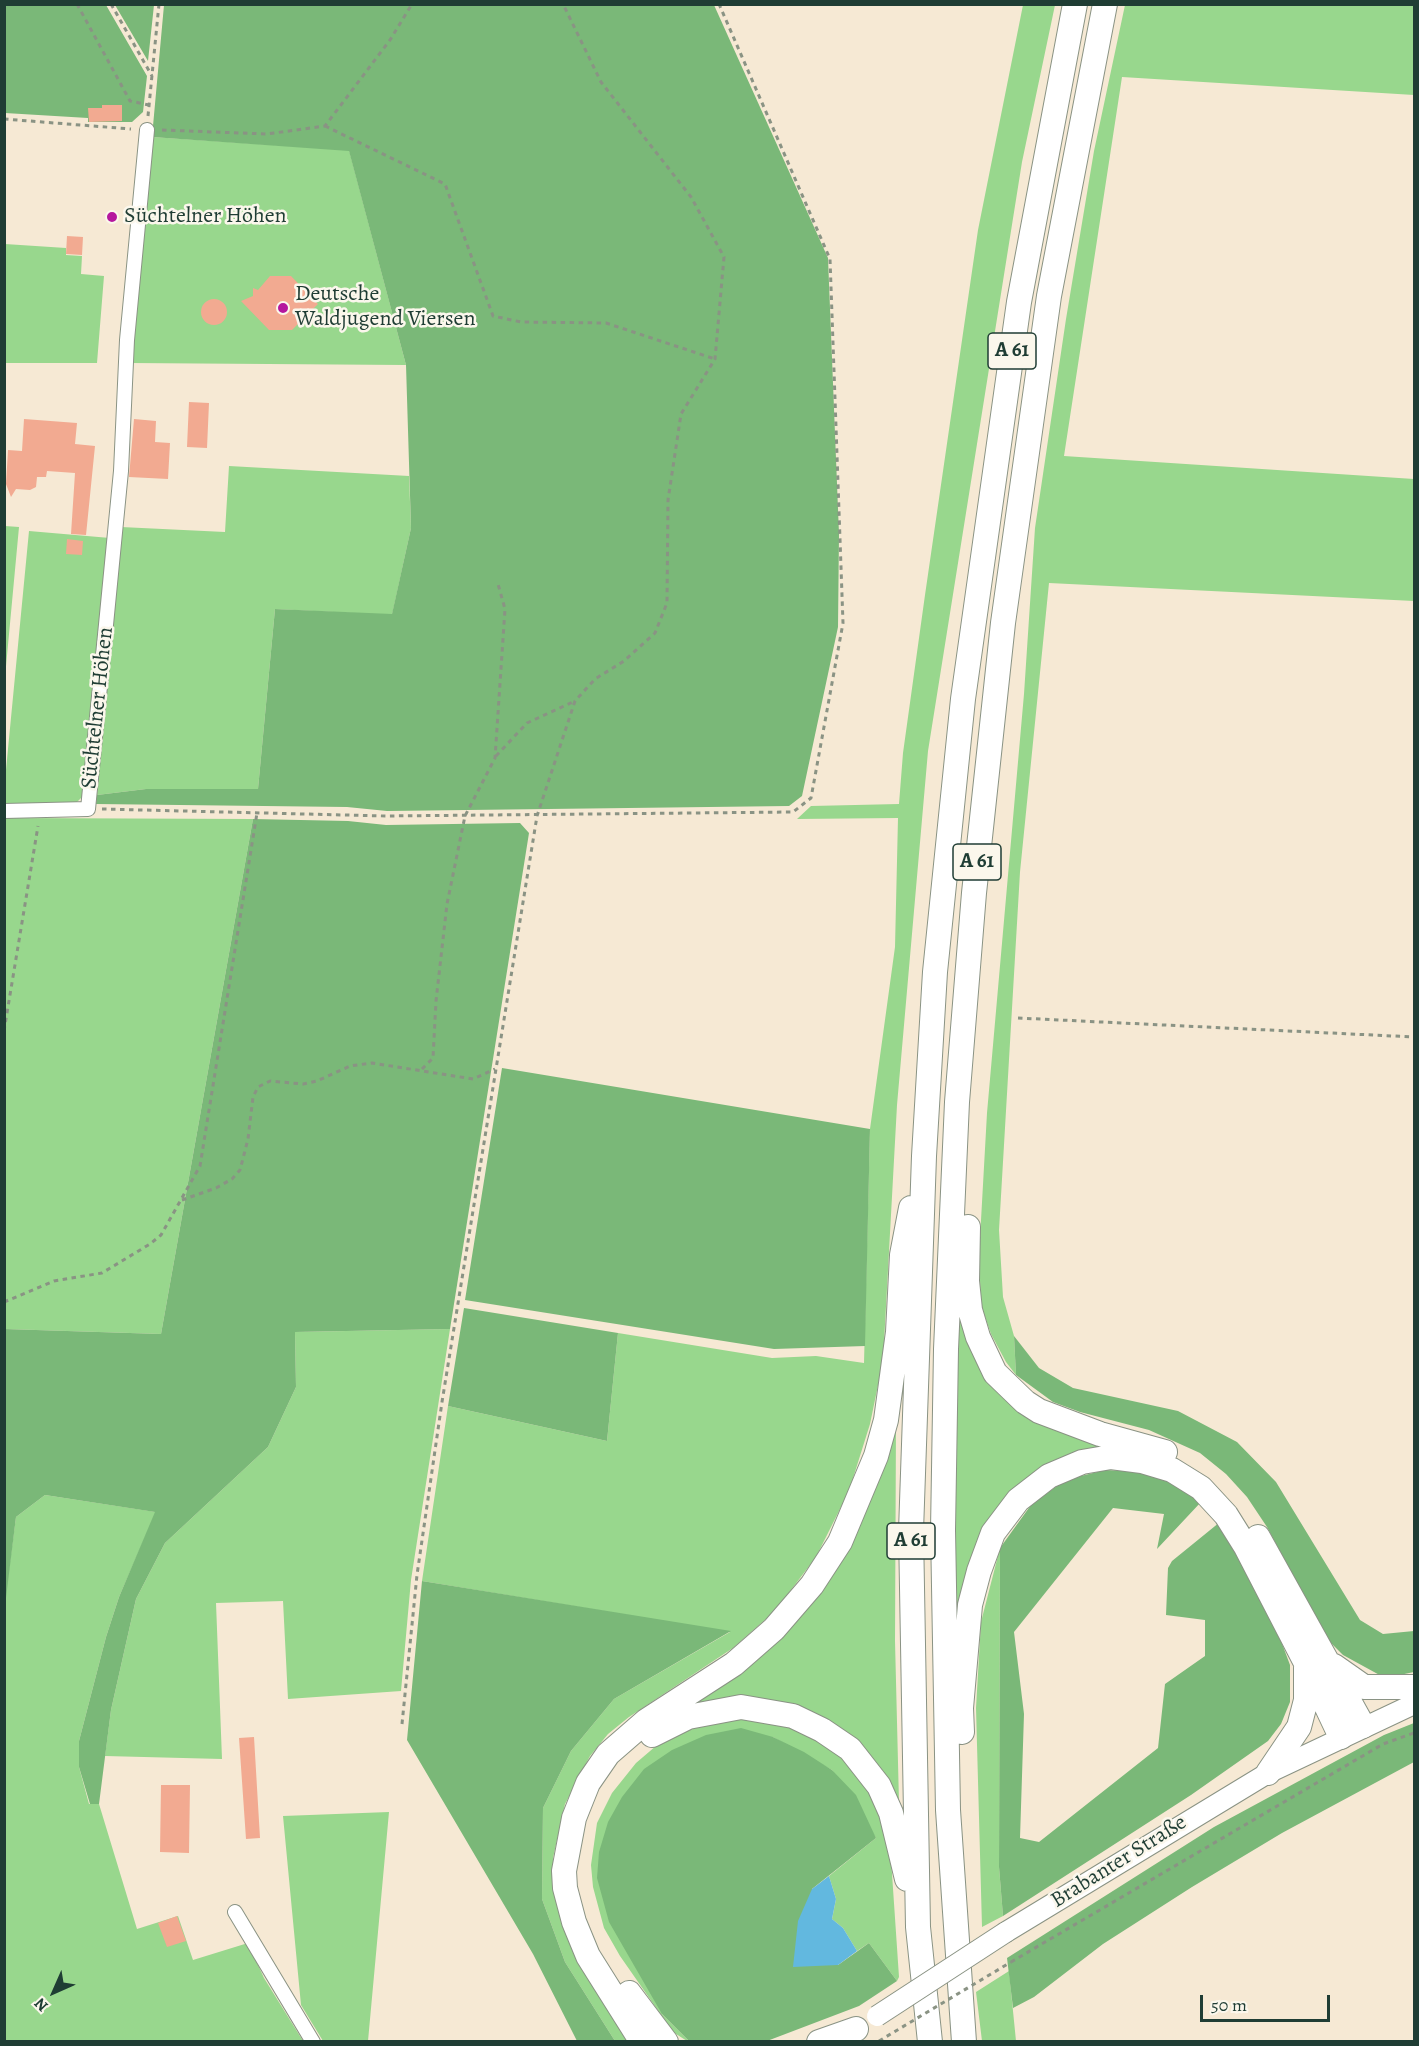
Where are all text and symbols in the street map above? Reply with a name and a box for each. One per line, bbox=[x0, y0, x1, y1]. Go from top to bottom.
place label: Süchtelner Höhen bbox=[124, 204, 287, 230]
marker: Süchtelner Höhen bbox=[105, 210, 119, 224]
place label: Deutsche Waldjugend Viersen bbox=[295, 282, 475, 334]
marker: Deutsche Waldjugend Viersen bbox=[276, 301, 290, 315]
road number: A 61 bbox=[988, 333, 1036, 369]
street label: Süchtelner Höhen bbox=[76, 626, 120, 790]
road number: A 61 bbox=[953, 844, 1001, 880]
road number: A 61 bbox=[887, 1523, 935, 1559]
street label: Brabanter Straße bbox=[1046, 1810, 1192, 1914]
north arrow bbox=[24, 1962, 84, 2022]
scale bar bbox=[1203, 1983, 1334, 2021]
text: N bbox=[29, 1993, 53, 2017]
text: 50 m bbox=[1211, 1993, 1247, 2017]

